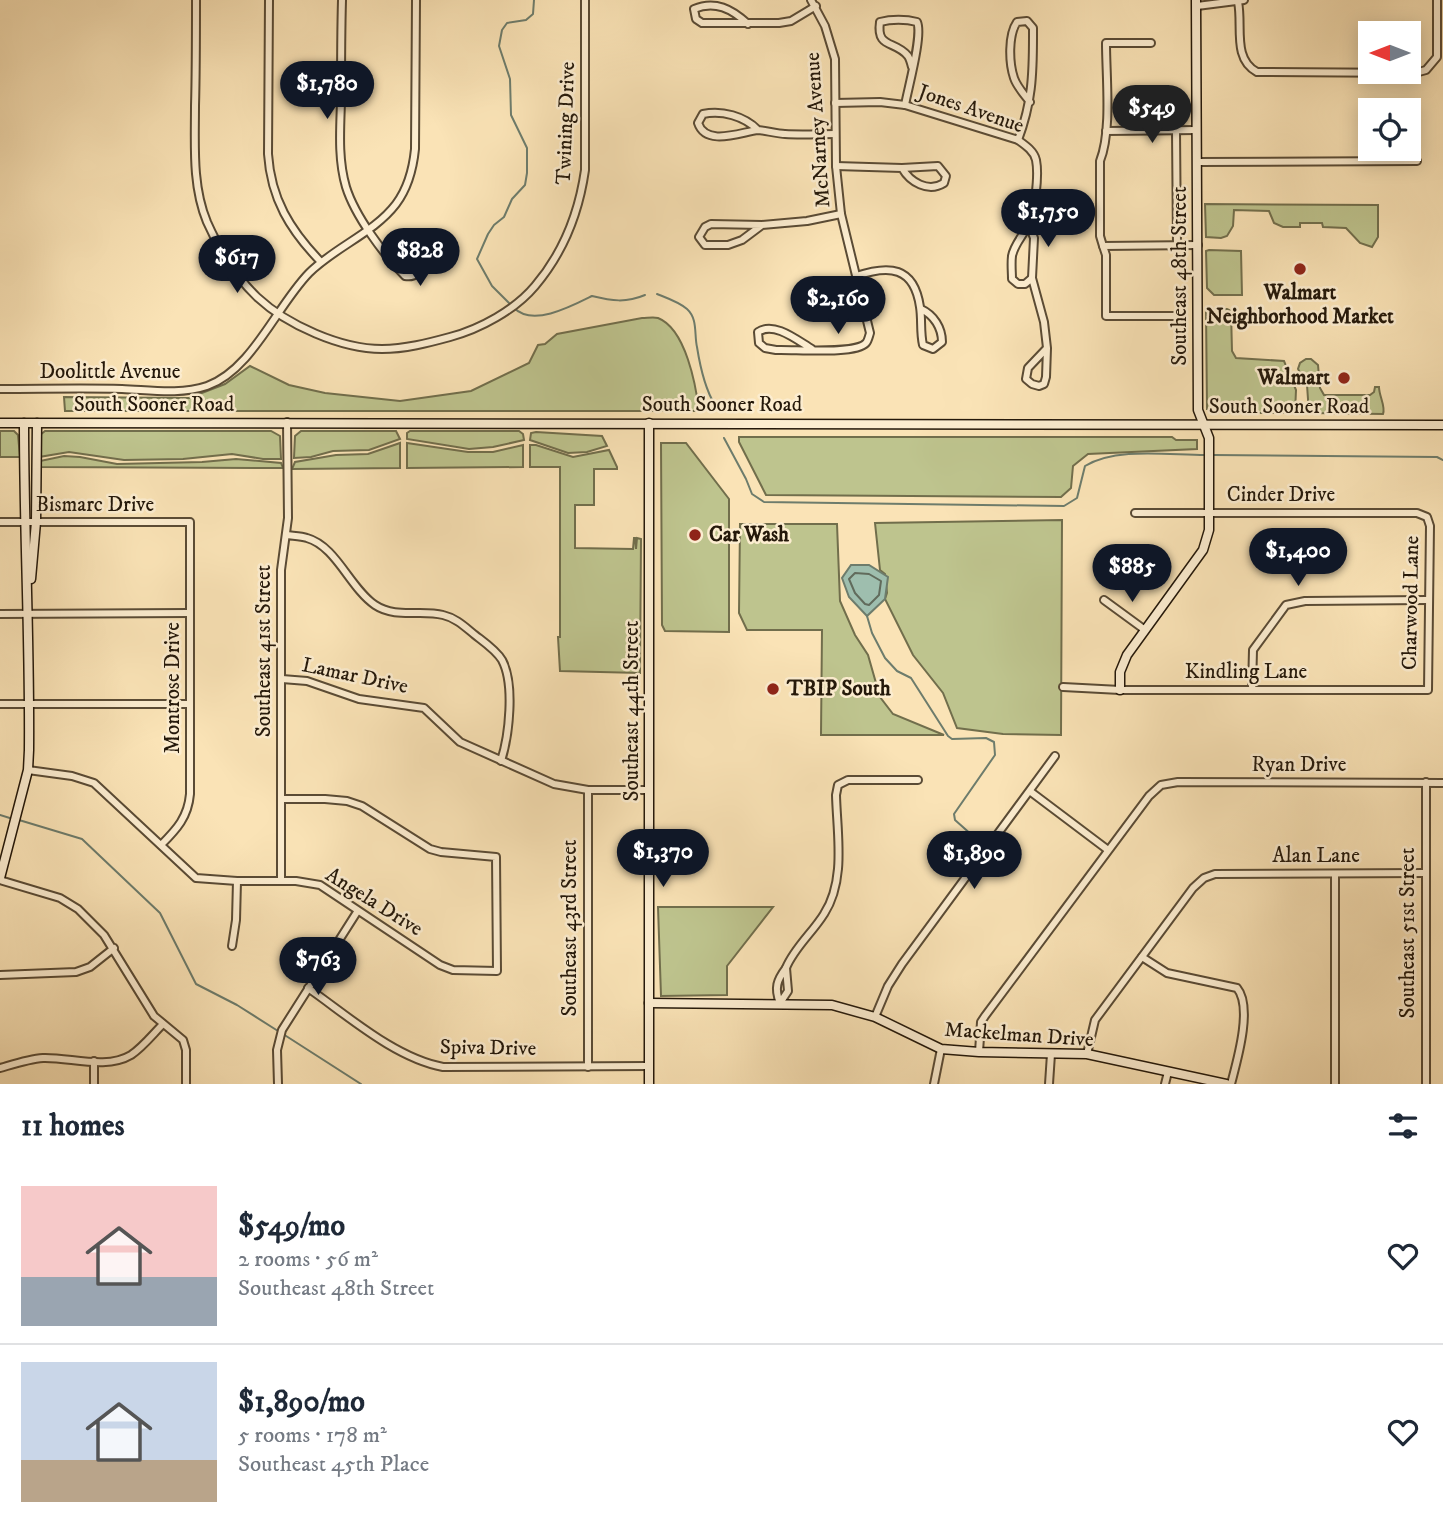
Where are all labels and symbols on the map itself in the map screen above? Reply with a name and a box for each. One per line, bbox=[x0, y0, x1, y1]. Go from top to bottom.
north arrow bbox=[1358, 21, 1421, 84]
street label: McNarney Avenue bbox=[800, 51, 836, 209]
pin: $1,780 bbox=[270, 61, 384, 121]
street label: Twining Drive bbox=[551, 61, 581, 185]
street label: Jones Avenue bbox=[913, 78, 1027, 139]
pin: $549 bbox=[1111, 86, 1193, 145]
street label: Southeast 48th Street bbox=[1167, 186, 1193, 366]
pin: $1,750 bbox=[991, 190, 1105, 249]
pin: $828 bbox=[379, 229, 461, 288]
pin: $617 bbox=[196, 236, 278, 295]
marker: Walmart Neighborhood Market bbox=[1292, 261, 1308, 277]
pin: $2,160 bbox=[781, 276, 895, 336]
place label: Walmart Neighborhood Market bbox=[1206, 280, 1394, 330]
street label: Doolittle Avenue bbox=[39, 359, 181, 385]
place label: Walmart bbox=[1257, 365, 1330, 391]
marker: Walmart bbox=[1336, 370, 1352, 386]
street label: South Sooner Road bbox=[74, 392, 235, 418]
street label: South Sooner Road bbox=[642, 392, 803, 418]
street label: South Sooner Road bbox=[1209, 394, 1370, 420]
street label: Cinder Drive bbox=[1227, 482, 1336, 508]
street label: Bismarc Drive bbox=[36, 492, 154, 518]
place label: Car Wash bbox=[709, 522, 790, 548]
marker: Car Wash bbox=[687, 527, 703, 543]
pin: $1,400 bbox=[1241, 528, 1355, 588]
street label: Charwood Lane bbox=[1397, 535, 1425, 670]
pin: $885 bbox=[1091, 544, 1173, 604]
street label: Southeast 41st Street bbox=[251, 564, 277, 737]
street label: Southeast 44th Street bbox=[619, 620, 645, 801]
street label: Montrose Drive bbox=[160, 622, 186, 754]
street label: Lamar Drive bbox=[300, 652, 411, 700]
street label: Kindling Lane bbox=[1185, 659, 1308, 685]
place label: TBIP South bbox=[786, 676, 892, 702]
marker: TBIP South bbox=[765, 681, 781, 697]
street label: Ryan Drive bbox=[1252, 752, 1347, 778]
pin: $1,370 bbox=[606, 830, 720, 889]
pin: $1,890 bbox=[917, 832, 1031, 891]
street label: Southeast 43rd Street bbox=[557, 839, 583, 1017]
street label: Alan Lane bbox=[1272, 843, 1360, 869]
street label: Southeast 51st Street bbox=[1395, 847, 1421, 1018]
street label: Angela Drive bbox=[321, 862, 428, 942]
pin: $763 bbox=[277, 937, 359, 997]
street label: Mackelman Drive bbox=[944, 1017, 1095, 1053]
street label: Spiva Drive bbox=[440, 1034, 537, 1062]

